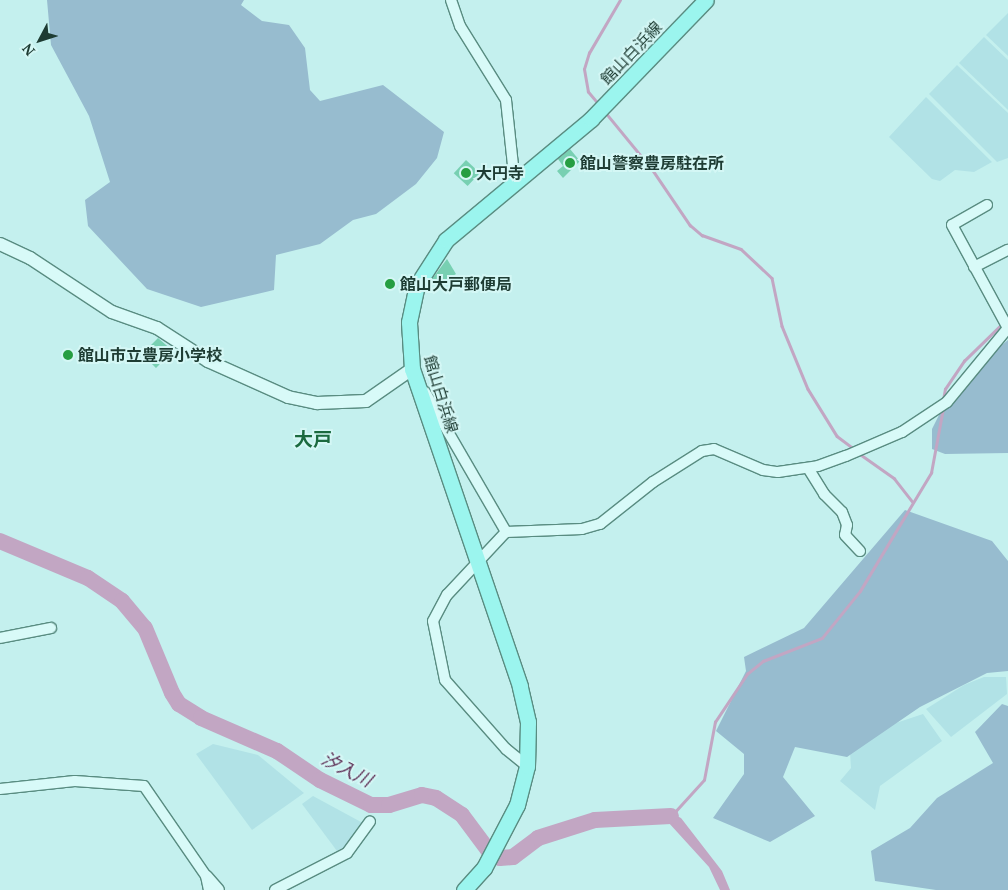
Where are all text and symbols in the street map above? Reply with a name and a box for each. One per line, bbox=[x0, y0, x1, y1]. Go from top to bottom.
north arrow bbox=[15, 15, 65, 65]
street label: 館山白浜線 bbox=[596, 18, 666, 88]
text: N bbox=[17, 40, 39, 60]
place label: 館山警察豊房駐在所 bbox=[580, 153, 724, 173]
marker: 館山警察豊房駐在所 bbox=[564, 157, 576, 169]
place label: 大円寺 bbox=[476, 163, 524, 183]
marker: 大円寺 bbox=[460, 167, 472, 179]
place label: 館山大戸郵便局 bbox=[400, 274, 512, 294]
marker: 館山大戸郵便局 bbox=[384, 278, 396, 290]
place label: 館山市立豊房小学校 bbox=[78, 345, 222, 365]
marker: 館山市立豊房小学校 bbox=[62, 349, 74, 361]
street label: 館山白浜線 bbox=[420, 353, 462, 435]
district label: 大戸 bbox=[294, 428, 332, 450]
water label: 汐入川 bbox=[318, 747, 376, 791]

